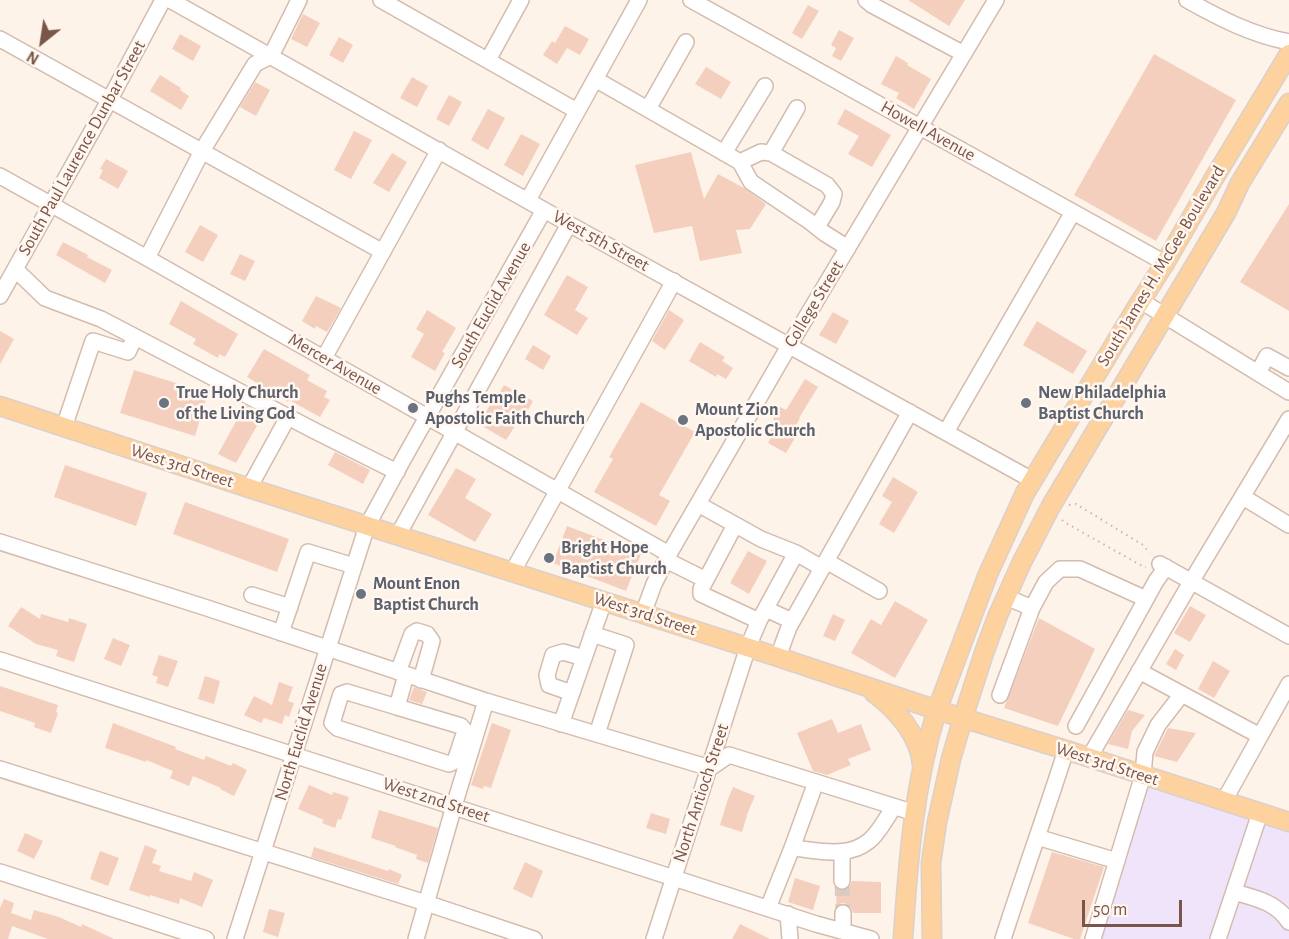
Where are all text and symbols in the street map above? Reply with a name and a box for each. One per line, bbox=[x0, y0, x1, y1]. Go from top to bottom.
north arrow bbox=[12, 12, 72, 72]
street label: South Paul Laurence Dunbar Street bbox=[14, 37, 150, 259]
text: N bbox=[24, 48, 42, 67]
street label: Howell Avenue bbox=[877, 96, 979, 166]
street label: South James H. McGee Boulevard bbox=[1092, 162, 1230, 370]
street label: West 5th Street bbox=[549, 206, 653, 276]
street label: South Euclid Avenue bbox=[446, 238, 536, 372]
street label: College Street bbox=[780, 257, 848, 351]
street label: Mercer Avenue bbox=[284, 329, 386, 399]
place label: True Holy Church of the Living God bbox=[176, 382, 299, 424]
place label: New Philadelphia Baptist Church bbox=[1038, 382, 1166, 424]
place label: Pughs Temple Apostolic Faith Church bbox=[425, 387, 585, 430]
marker: True Holy Church of the Living God bbox=[157, 396, 171, 410]
marker: New Philadelphia Baptist Church bbox=[1019, 396, 1033, 410]
place label: Mount Zion Apostolic Church bbox=[695, 399, 815, 442]
marker: Pughs Temple Apostolic Faith Church bbox=[406, 401, 420, 415]
marker: Mount Zion Apostolic Church bbox=[676, 413, 690, 427]
street label: West 3rd Street bbox=[128, 439, 236, 493]
place label: Bright Hope Baptist Church bbox=[561, 537, 667, 580]
marker: Bright Hope Baptist Church bbox=[542, 551, 556, 565]
place label: Mount Enon Baptist Church bbox=[373, 573, 479, 616]
marker: Mount Enon Baptist Church bbox=[354, 587, 368, 601]
street label: West 3rd Street bbox=[591, 587, 699, 641]
street label: North Euclid Avenue bbox=[270, 661, 332, 803]
street label: North Antioch Street bbox=[668, 721, 734, 865]
street label: West 3rd Street bbox=[1053, 737, 1161, 791]
street label: West 2nd Street bbox=[380, 773, 492, 827]
scale bar bbox=[1085, 888, 1186, 926]
text: 50 m bbox=[1093, 901, 1127, 919]

